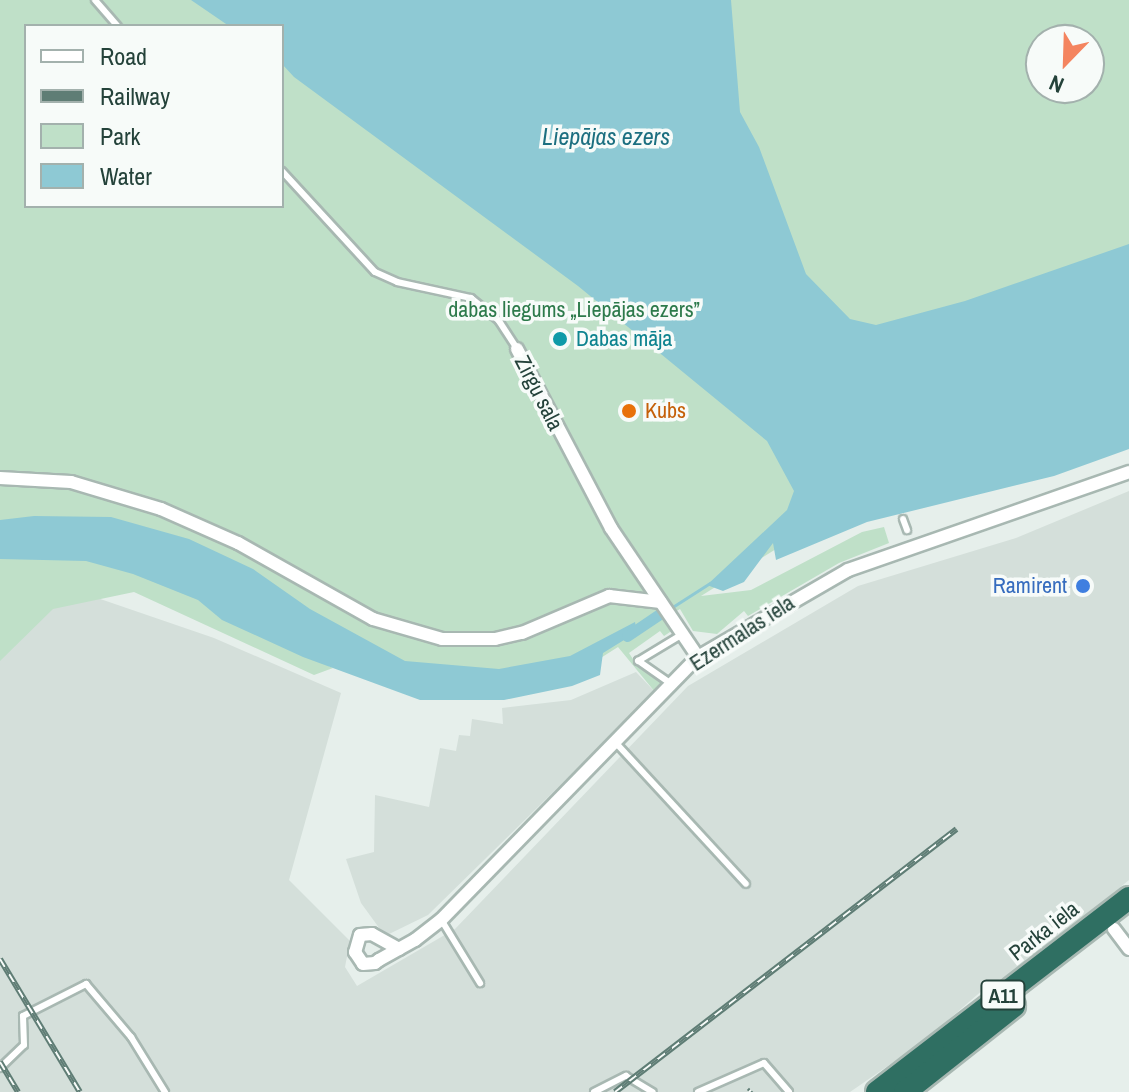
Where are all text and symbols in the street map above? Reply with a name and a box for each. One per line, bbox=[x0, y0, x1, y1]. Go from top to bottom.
legend bbox=[24, 24, 284, 208]
north arrow bbox=[1025, 24, 1105, 104]
text: Road bbox=[100, 40, 147, 72]
text: N bbox=[1045, 68, 1068, 101]
text: Railway bbox=[100, 80, 170, 112]
text: Park bbox=[100, 120, 140, 152]
water label: Liepājas ezers bbox=[542, 123, 670, 151]
text: Water bbox=[100, 160, 152, 192]
park label: dabas liegums „Liepājas ezers” bbox=[448, 297, 700, 323]
place label: Dabas māja bbox=[576, 326, 672, 352]
marker: Dabas māja bbox=[551, 330, 569, 348]
street label: Zirgu sala bbox=[509, 351, 569, 435]
place label: Kubs bbox=[645, 398, 686, 424]
marker: Kubs bbox=[620, 402, 638, 420]
place label: Ramirent bbox=[993, 573, 1067, 599]
marker: Ramirent bbox=[1074, 577, 1092, 595]
street label: Ezermalas iela bbox=[685, 589, 799, 677]
street label: Parka iela bbox=[1004, 896, 1084, 966]
road number: A11 bbox=[979, 979, 1027, 1011]

